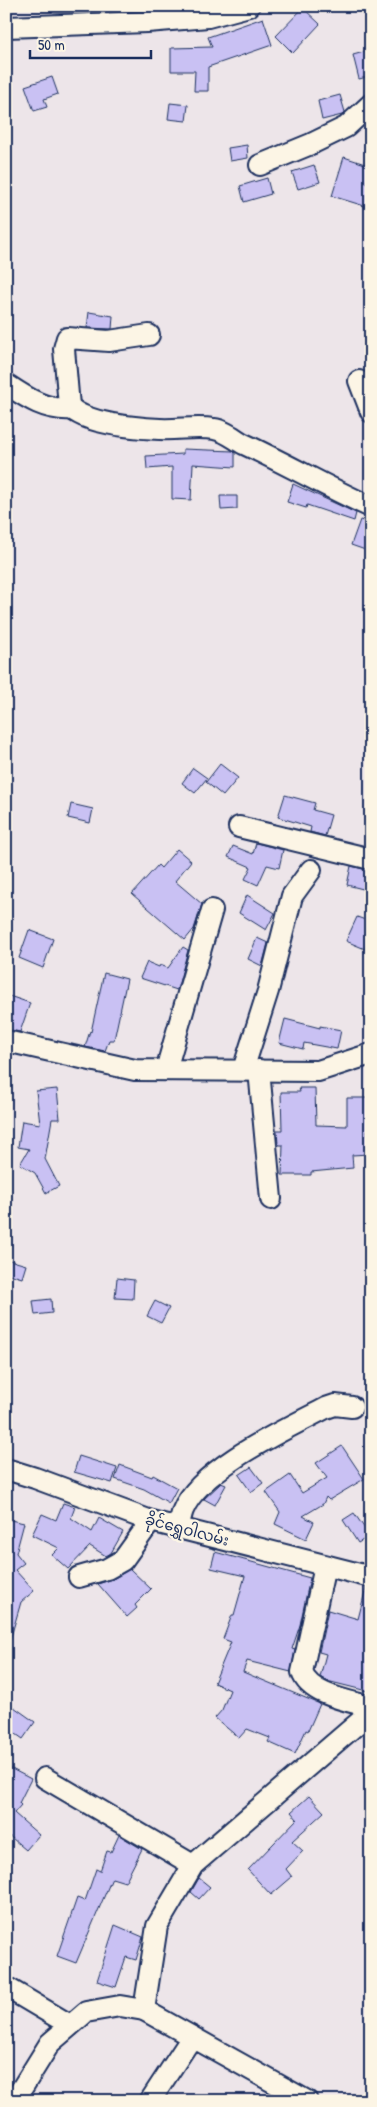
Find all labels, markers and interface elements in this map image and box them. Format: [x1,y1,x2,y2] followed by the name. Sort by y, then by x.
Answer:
[30,28,151,60] scale bar
[38,34,65,55] text: 50 m
[142,1508,231,1553] street label: ခိုင်ရွှေဝါလမ်း

